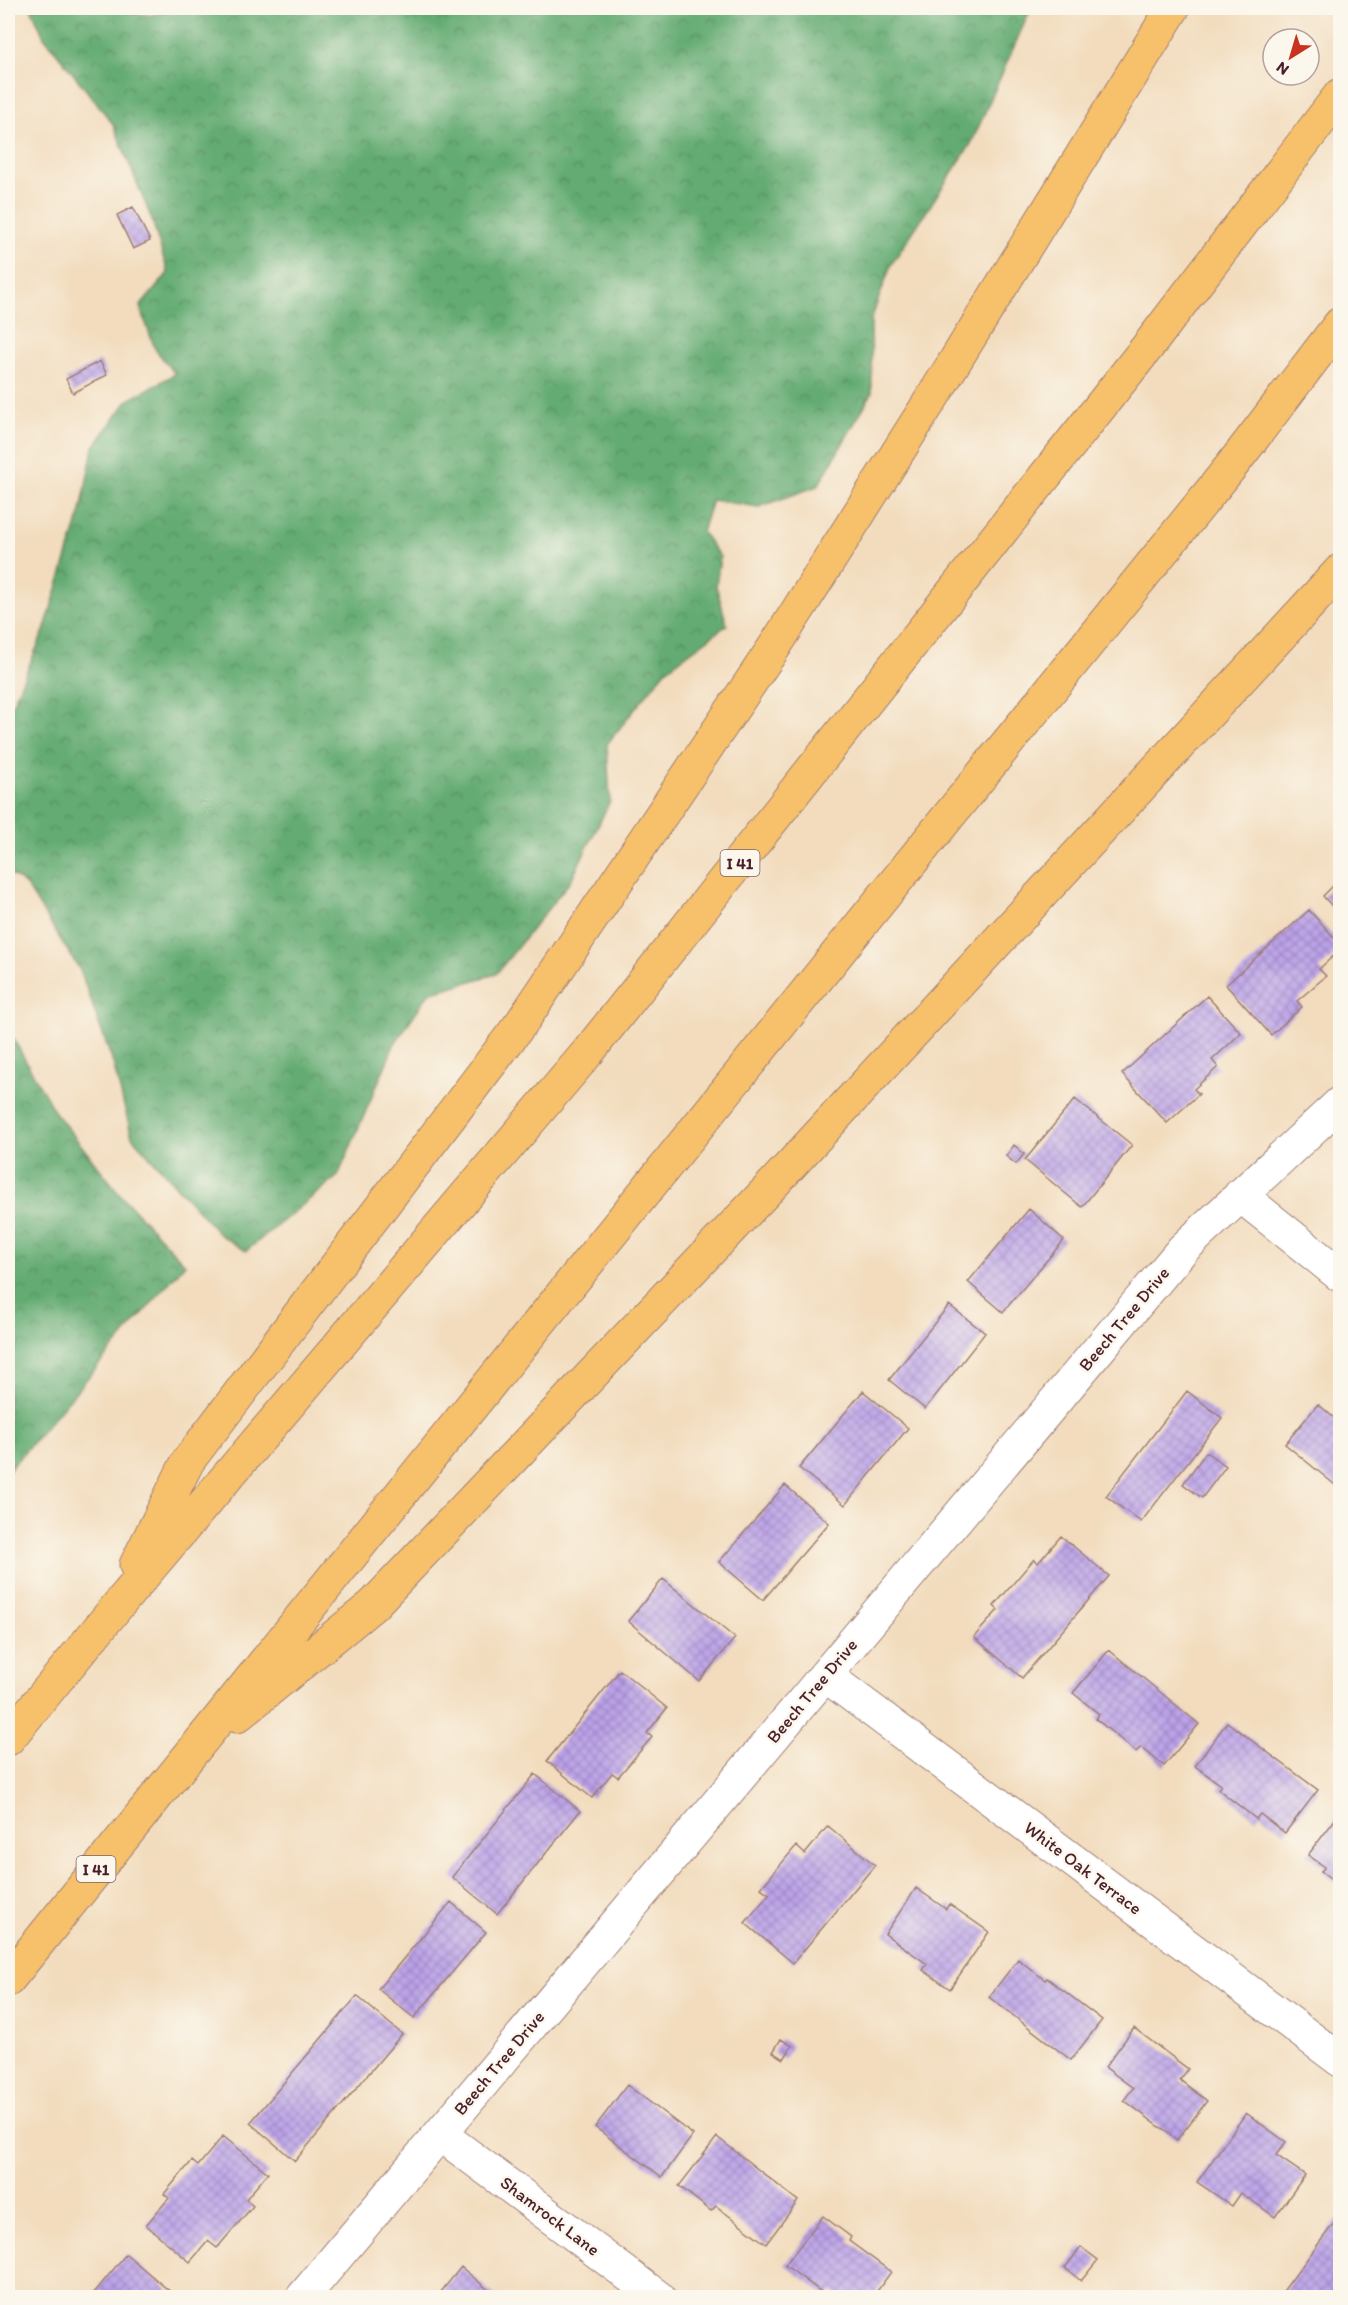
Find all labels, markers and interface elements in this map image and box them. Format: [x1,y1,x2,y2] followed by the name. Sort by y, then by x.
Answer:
[1261,27,1321,87] north arrow
[1272,58,1292,79] text: N
[720,850,760,876] road number: I 41
[1074,1262,1174,1376] street label: Beech Tree Drive
[762,1634,862,1748] street label: Beech Tree Drive
[1020,1817,1146,1919] street label: White Oak Terrace
[76,1856,116,1882] road number: I 41
[449,2006,549,2120] street label: Beech Tree Drive
[496,2171,604,2261] street label: Shamrock Lane

